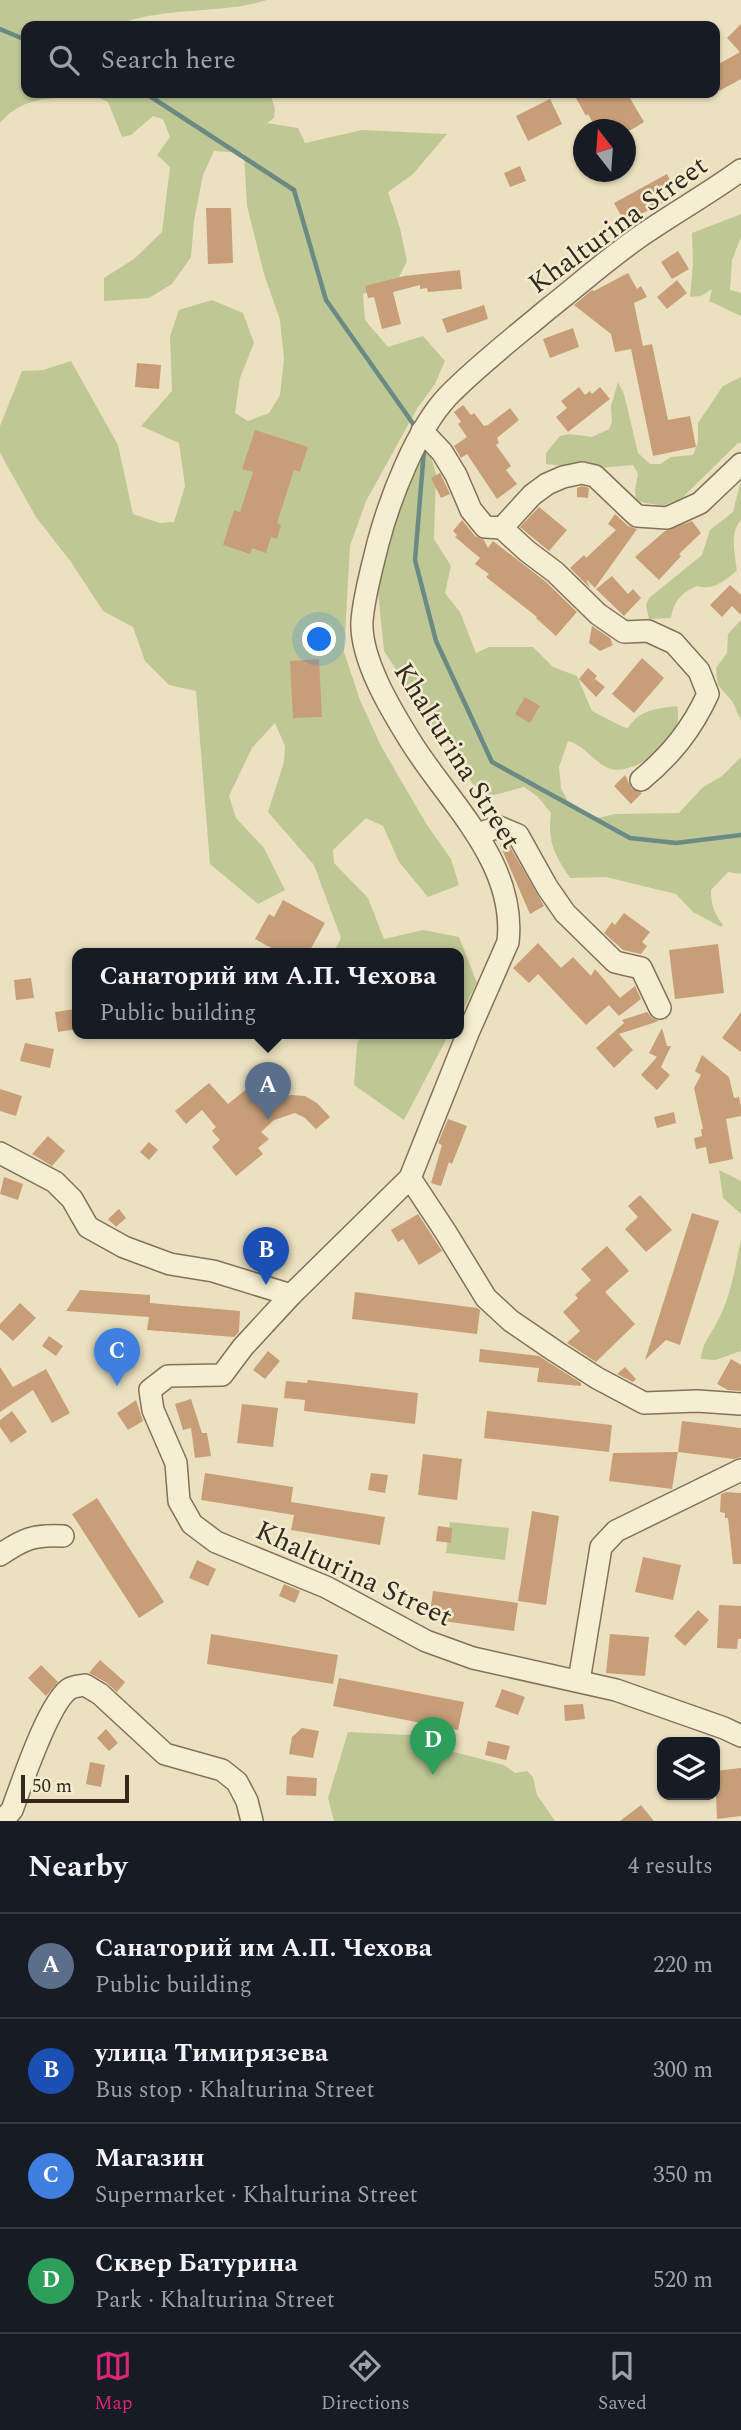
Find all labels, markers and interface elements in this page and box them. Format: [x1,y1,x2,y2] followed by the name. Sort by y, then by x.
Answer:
[21,21,720,98] search box
[101,40,236,80] text: Search here
[45,41,83,79] icon: search
[573,119,636,182] north arrow
[519,145,717,305] street label: Khalturina Street
[302,622,336,656] your location
[382,654,532,858] street label: Khalturina Street
[72,948,464,1039] popup
[99,956,437,996] text: Санаторий им А.П. Чехова
[99,996,256,1031] text: Public building
[245,1062,291,1120] pin: A
[243,1227,289,1285] pin: B
[94,1328,140,1386] pin: C
[248,1509,460,1639] street label: Khalturina Street
[410,1717,456,1775] pin: D
[657,1737,720,1800] map controls
[657,1737,720,1800] button: layers
[21,1772,130,1804] scale bar
[32,1772,72,1801] text: 50 m
[28,1844,127,1890] text: Nearby
[628,1849,713,1884] text: 4 results
[95,1928,432,1968] text: Санаторий им А.П. Чехова
[42,1948,60,1983] text: A
[653,1948,713,1983] text: 220 m
[95,1968,252,2003] text: Public building
[95,2033,329,2073] text: улица Тимирязева
[43,2053,59,2088] text: B
[653,2053,713,2088] text: 300 m
[95,2073,375,2108] text: Bus stop · Khalturina Street
[95,2138,205,2178] text: Магазин
[43,2158,59,2193] text: C
[653,2158,713,2193] text: 350 m
[95,2178,418,2213] text: Supermarket · Khalturina Street
[95,2243,298,2283] text: Сквер Батурина
[42,2263,60,2298] text: D
[653,2263,713,2298] text: 520 m
[95,2283,335,2318] text: Park · Khalturina Street
[94,2347,133,2418] tab: Map
[321,2347,410,2418] tab: Directions
[598,2347,647,2418] tab: Saved

